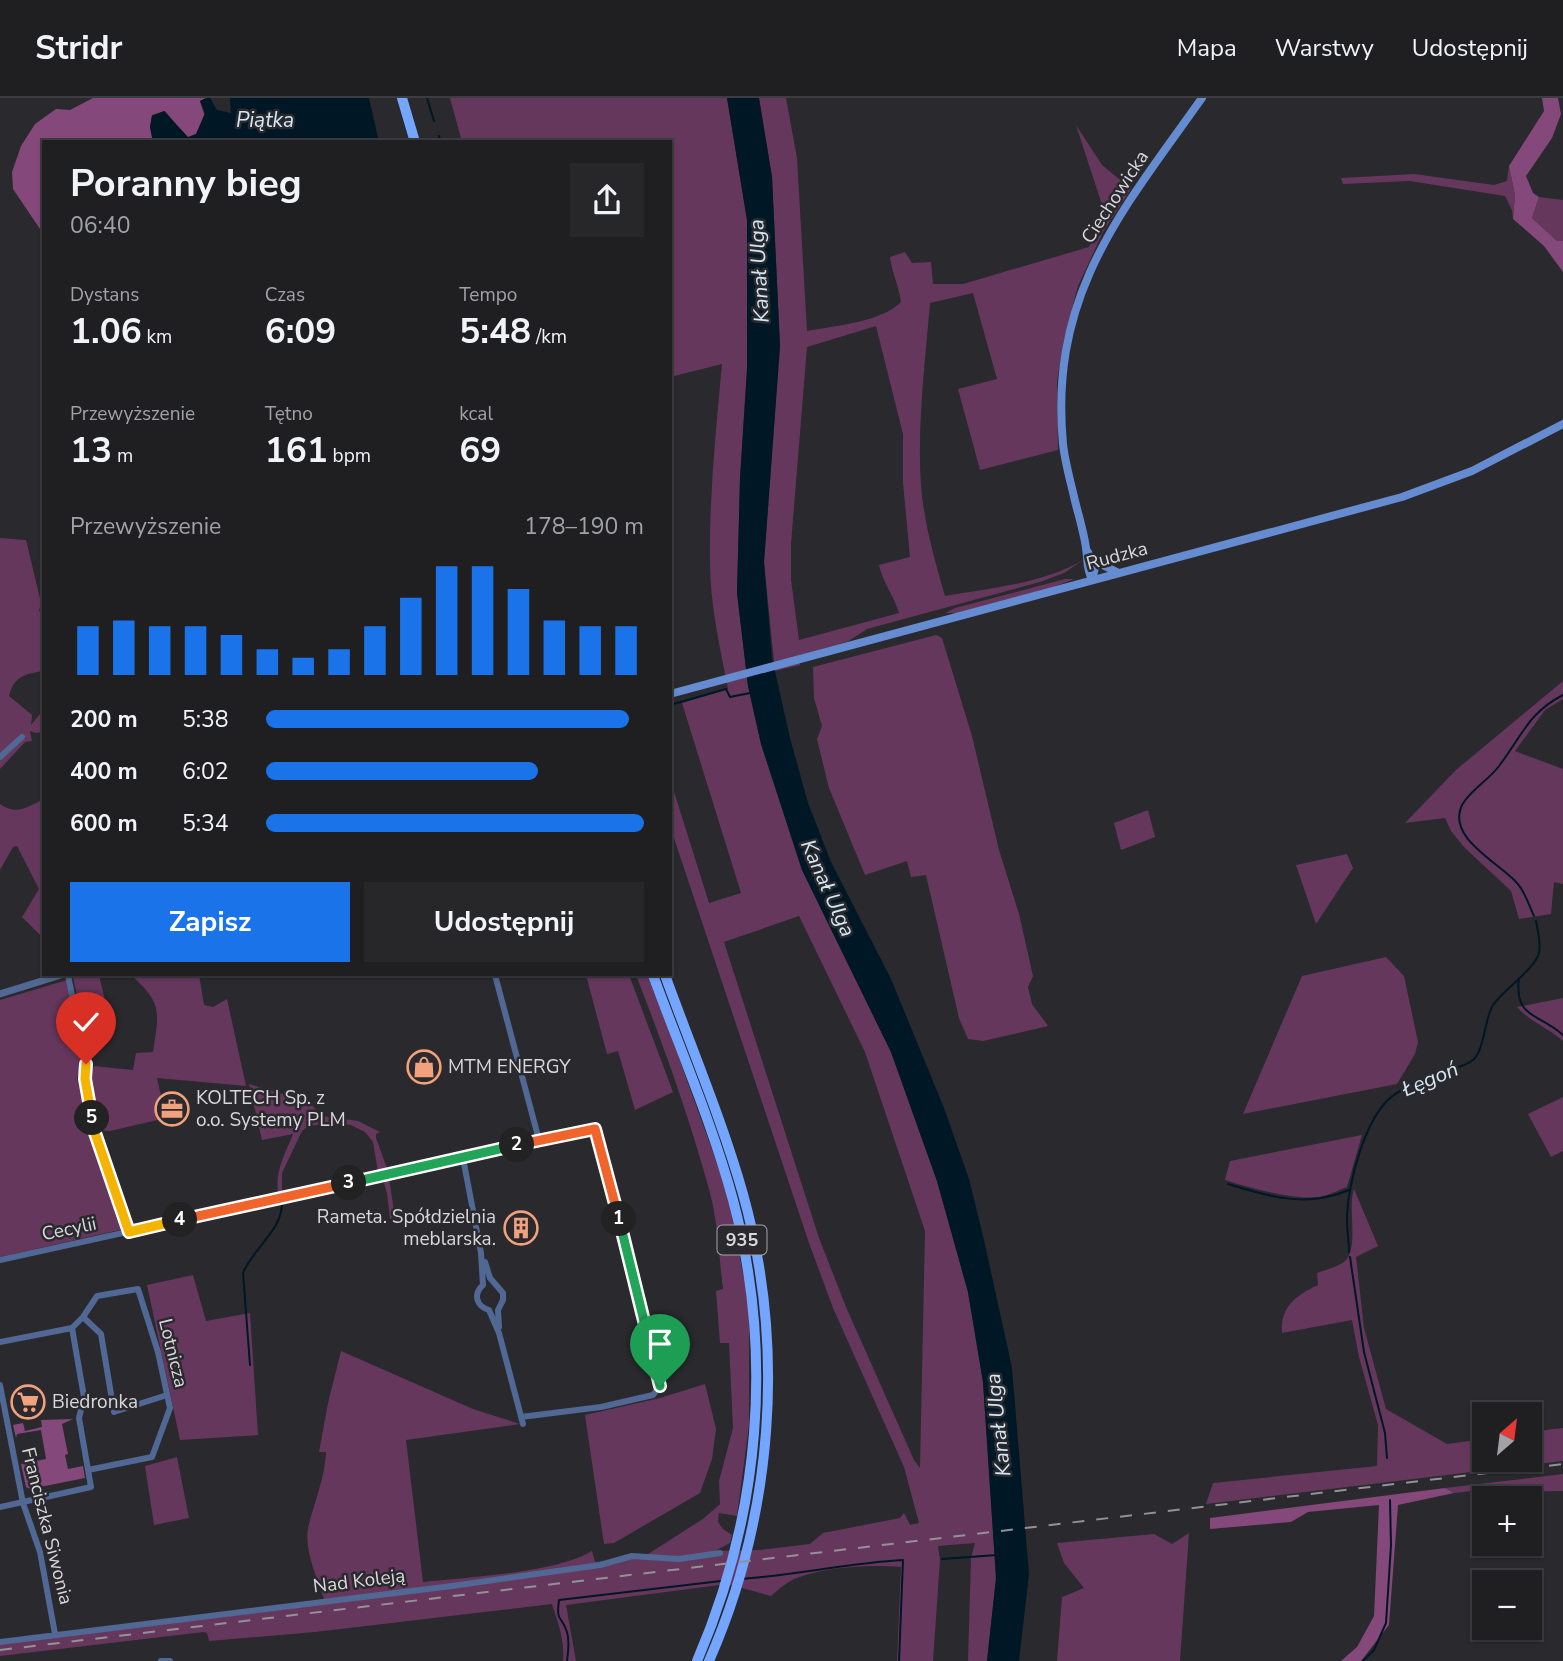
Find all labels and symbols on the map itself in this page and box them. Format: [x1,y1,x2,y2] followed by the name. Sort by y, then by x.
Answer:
[236,106,294,134] water label: Piątka
[1075,145,1155,249] street label: Ciechowicka
[742,218,776,324] water label: Kanał Ulga
[1083,535,1151,577] street label: Rudzka
[794,835,862,941] water label: Kanał Ulga
[56,992,116,1064] pin
[405,1048,443,1086] shop icon: MTM ENERGY
[448,1054,571,1080] place label: MTM ENERGY
[1397,1055,1462,1104] water label: Łęgoń
[196,1085,346,1133] place label: KOLTECH Sp. z o.o. Systemy PLM
[153,1090,191,1128] office icon: KOLTECH Sp. z o.o. Systemy PLM
[74,1100,110,1136] pin: 5
[500,1128,534,1162] pin: 2
[332,1166,366,1200] pin: 3
[162,1202,198,1238] pin: 4
[602,1202,636,1236] pin: 1
[317,1204,496,1252] place label: Rameta. Spółdzielnia meblarska.
[502,1209,540,1247] building icon: Rameta. Spółdzielnia meblarska.
[39,1211,99,1247] street label: Cecylii
[718,1226,766,1254] road number: 935
[630,1314,690,1386] pin
[152,1316,194,1390] street label: Lotnicza
[979,1372,1017,1478] water label: Kanał Ulga
[9,1383,47,1421] supermarket icon: Biedronka
[52,1389,138,1415] place label: Biedronka
[1472,1402,1542,1472] north arrow
[15,1445,79,1607] street label: Franciszka Siwonia
[312,1562,406,1600] street label: Nad Koleją

